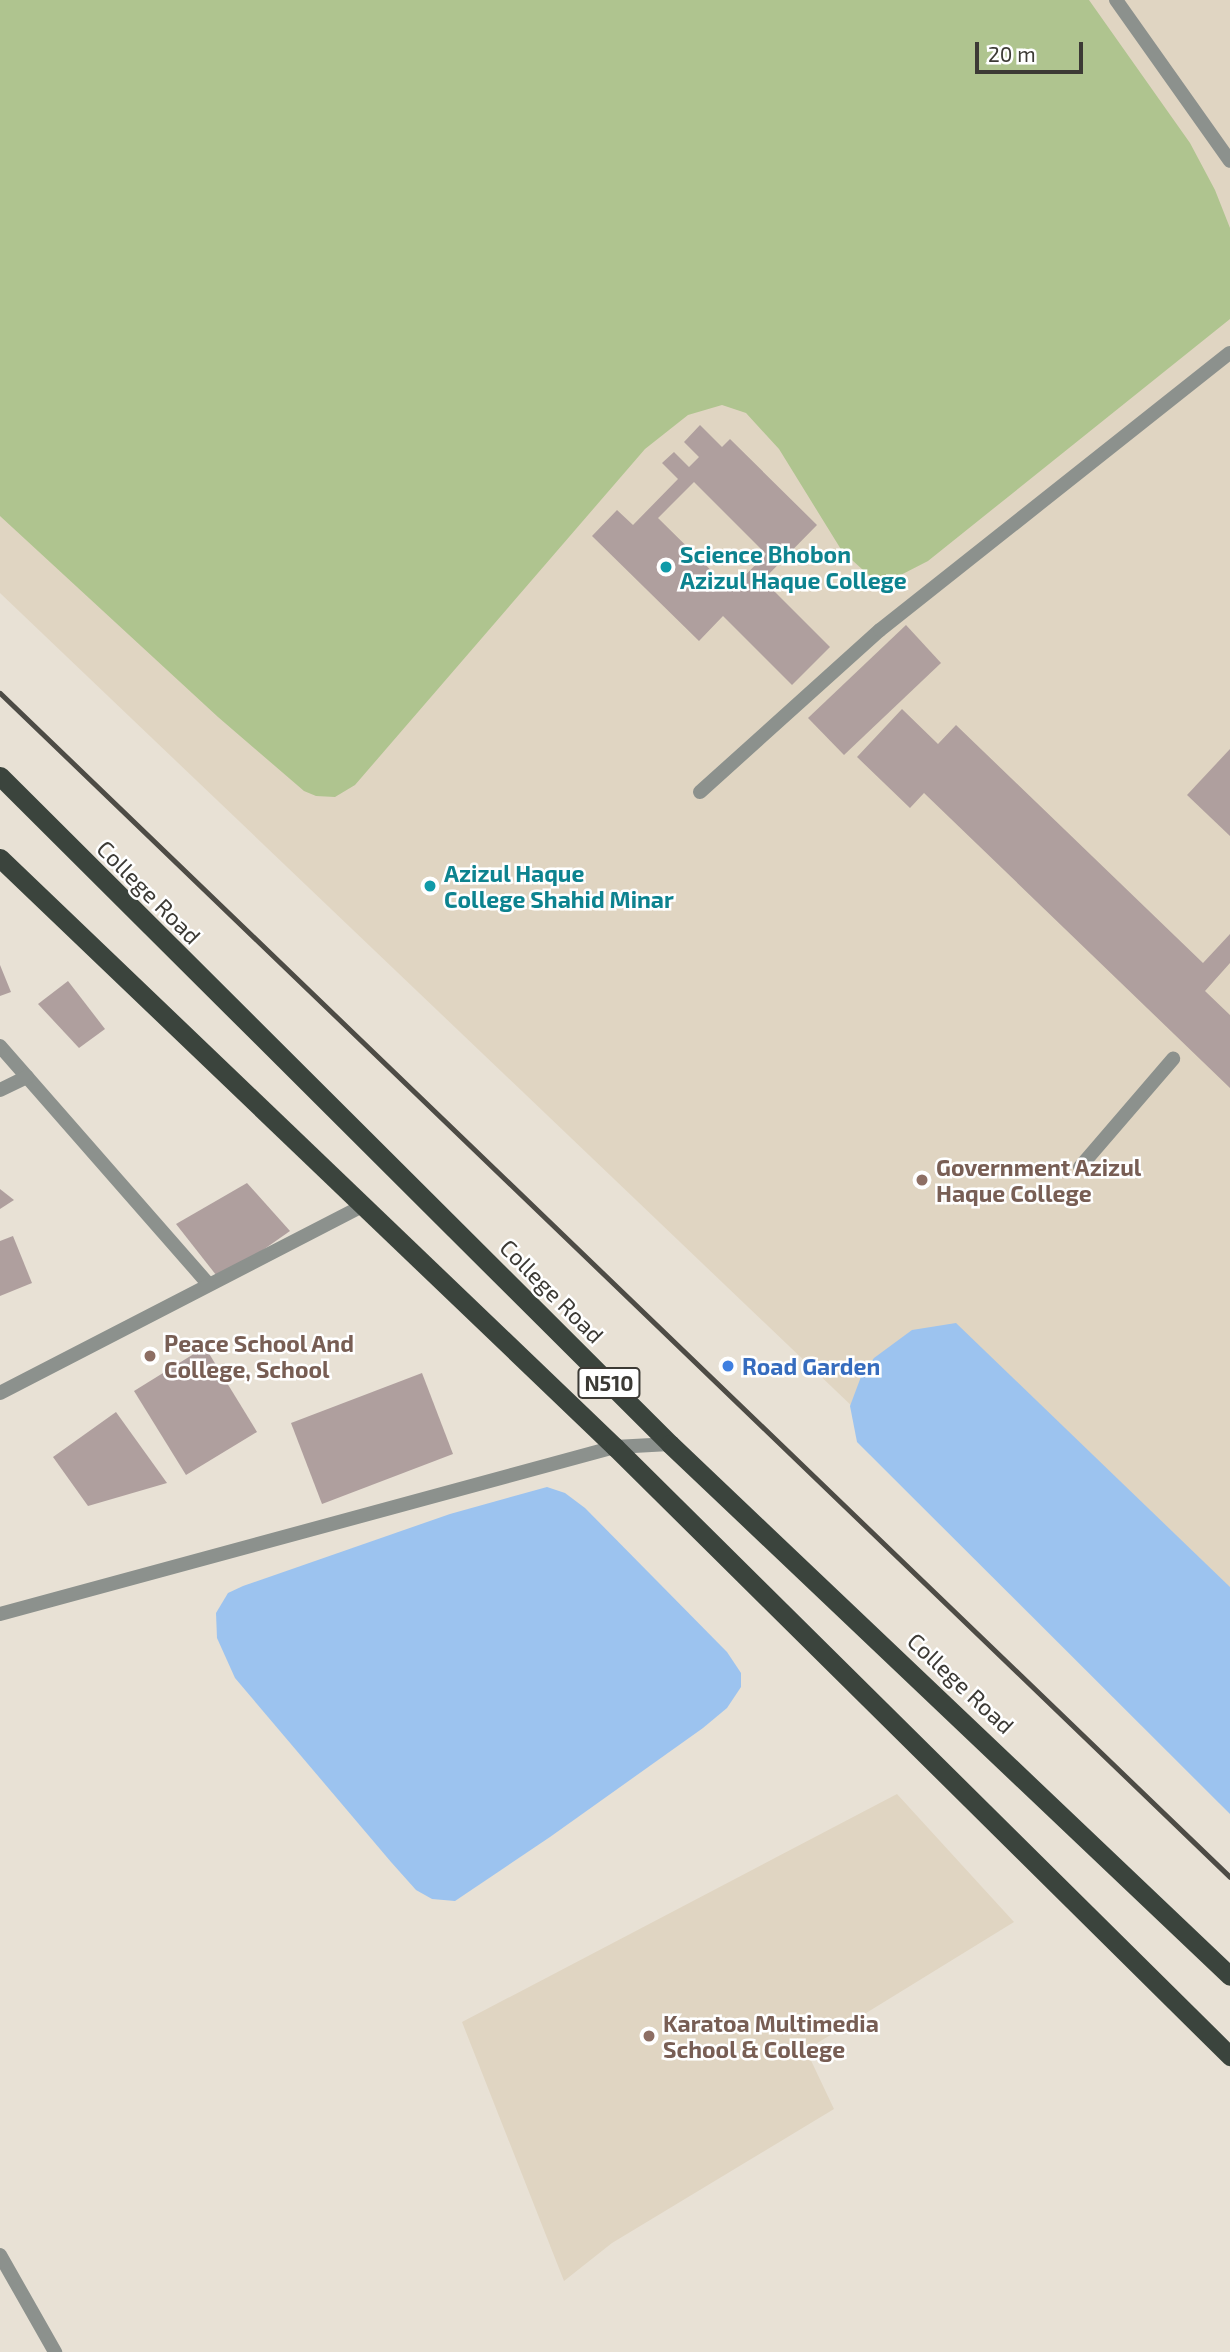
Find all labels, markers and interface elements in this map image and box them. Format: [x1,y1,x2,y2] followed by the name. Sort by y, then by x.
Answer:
[978,28,1086,72] scale bar
[988,41,1036,66] text: 20 m
[680,540,907,594] place label: Science Bhobon Azizul Haque College
[658,559,674,575] marker: Science Bhobon Azizul Haque College
[91,834,207,950] street label: College Road
[444,859,674,913] place label: Azizul Haque College Shahid Minar
[422,878,438,894] marker: Azizul Haque College Shahid Minar
[936,1153,1142,1207] place label: Government Azizul Haque College
[914,1172,930,1188] marker: Government Azizul Haque College
[494,1233,610,1349] street label: College Road
[164,1329,355,1383] place label: Peace School And College, School
[142,1348,158,1364] marker: Peace School And College, School
[742,1352,880,1380] place label: Road Garden
[720,1358,736,1374] marker: Road Garden
[576,1366,642,1400] road number: N510
[902,1627,1020,1739] street label: College Road
[663,2009,879,2063] place label: Karatoa Multimedia School & College
[641,2028,657,2044] marker: Karatoa Multimedia School & College

